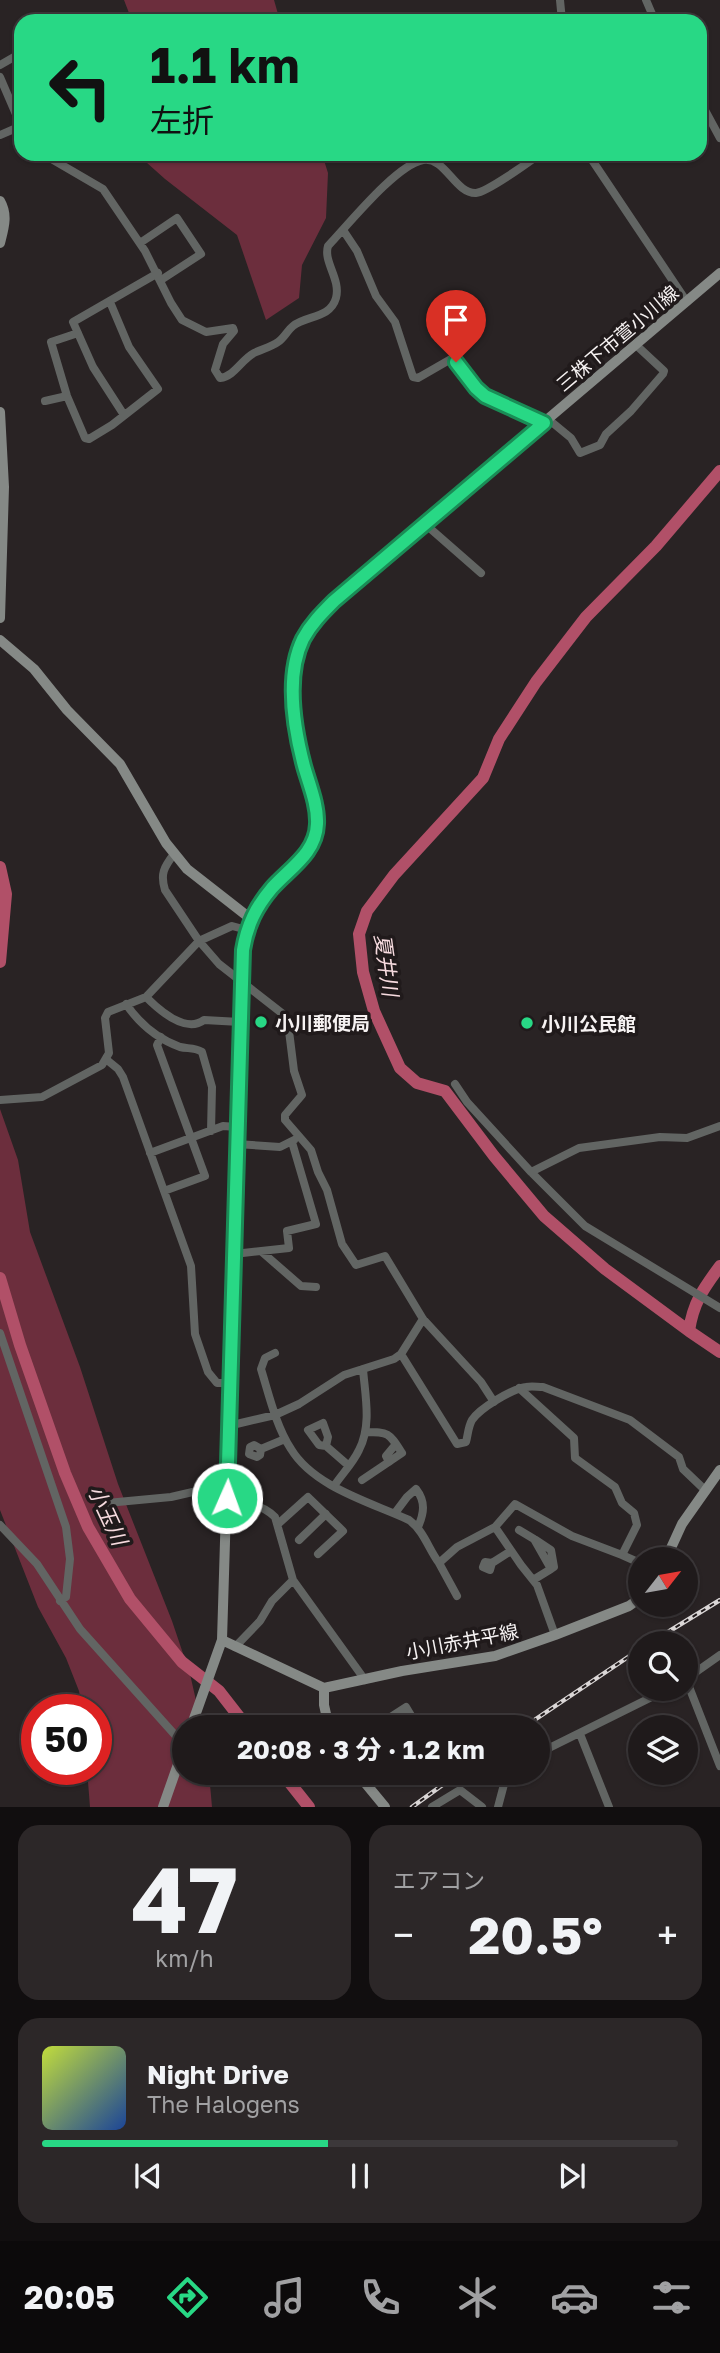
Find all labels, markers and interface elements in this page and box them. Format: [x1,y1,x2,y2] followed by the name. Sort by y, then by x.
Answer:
[150,35,300,94] text: 1.1 km
[35,42,126,133] icon: left
[150,101,214,139] text: 左折
[551,280,683,396] street label: 三株下市萱小川線
[426,290,486,362] pin
[437,301,475,339] icon: arrive
[370,932,405,1000] water label: 夏井川
[275,1011,370,1034] place label: 小川郵便局
[541,1012,636,1035] place label: 小川公民館
[253,1014,269,1030] marker: 小川郵便局
[519,1015,535,1031] marker: 小川公民館
[190,1461,264,1535] position arrow
[83,1481,134,1551] water label: 小玉川
[628,1547,698,1617] north arrow
[628,1547,698,1785] map controls
[404,1619,520,1663] street label: 小川赤井平線
[628,1631,698,1701] button: search
[21,1694,112,1785] speed limit sign: 50
[628,1715,698,1785] button: layers
[237,1734,485,1765] text: 20:08 · 3 分 · 1.2 km
[131,1844,238,1953] text: 47
[393,1866,485,1894] text: エアコン
[468,1903,603,1965] text: 20.5°
[393,1912,414,1957] text: −
[657,1912,678,1957] text: +
[155,1944,214,1972] text: km/h
[147,2059,289,2090] text: Night Drive
[147,2090,300,2118] text: The Halogens
[129,2157,167,2195] icon: previous
[341,2157,379,2195] icon: pause
[553,2157,591,2195] icon: next
[163,2273,212,2322] icon: directions
[260,2273,309,2322] icon: music
[356,2273,405,2322] icon: phone
[453,2273,502,2322] icon: climate
[550,2273,599,2322] icon: car
[647,2273,696,2322] icon: filters
[24,2278,115,2316] text: 20:05

